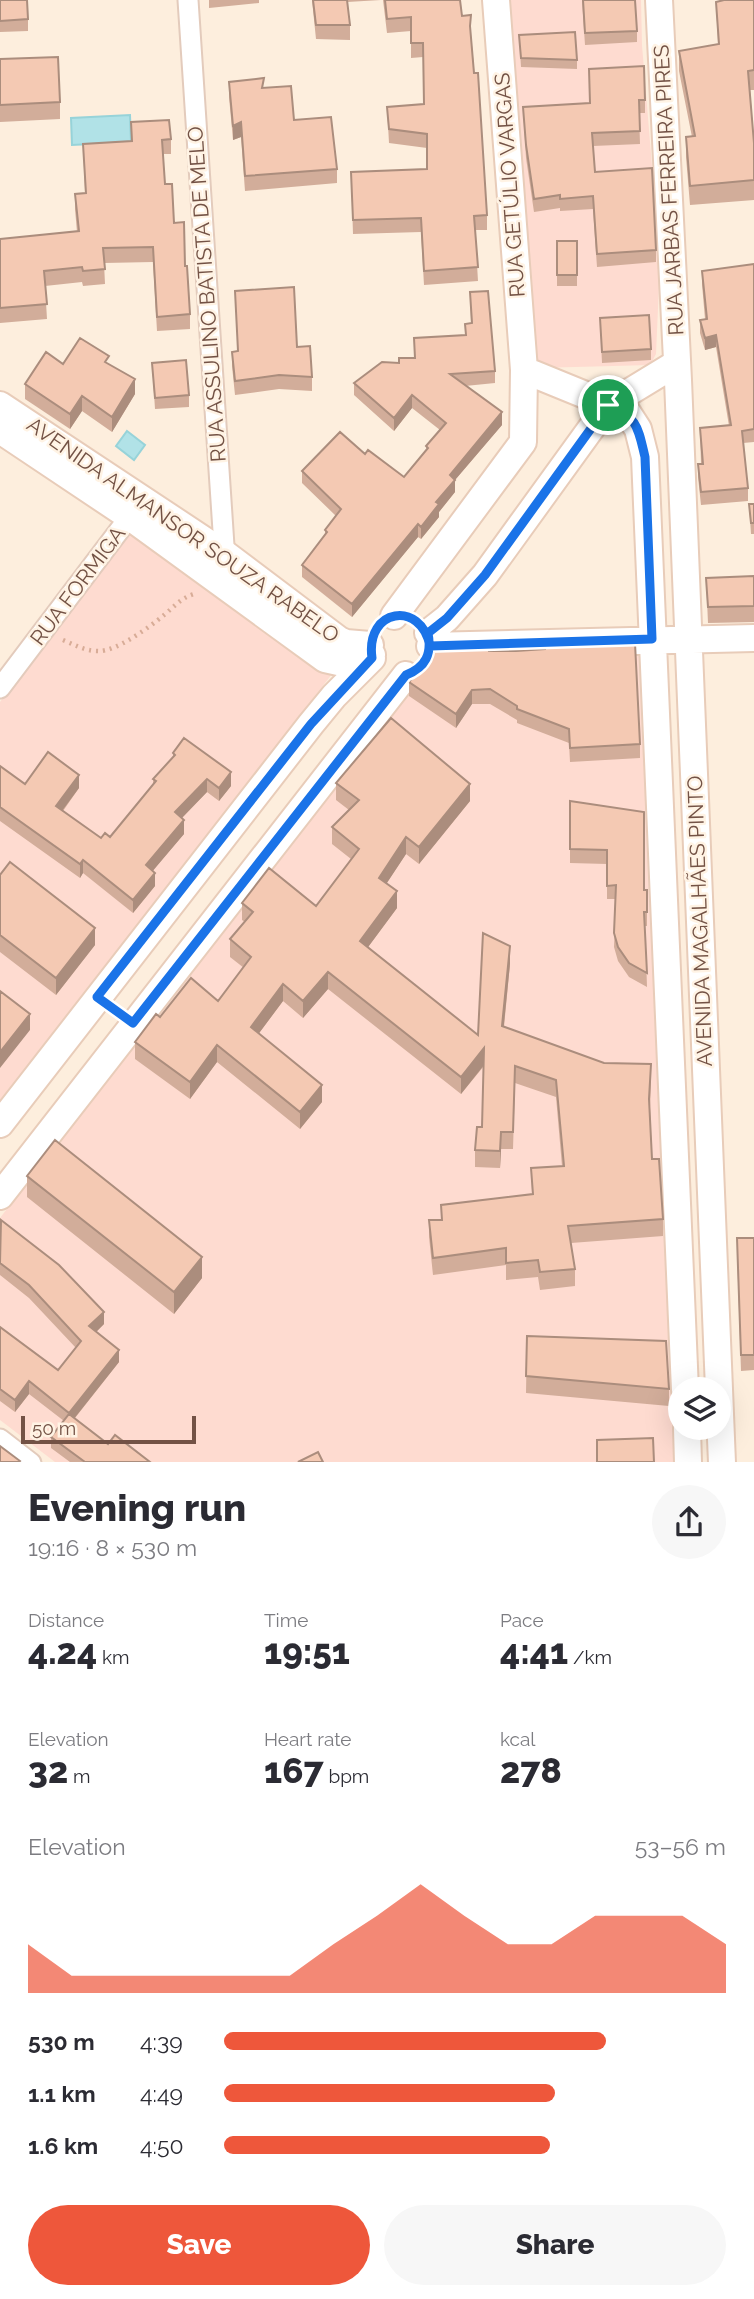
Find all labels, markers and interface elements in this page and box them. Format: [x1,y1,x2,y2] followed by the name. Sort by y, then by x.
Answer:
[648,44,689,336] street label: RUA JARBAS FERREIRA PIRES
[489,72,530,298] street label: RUA GETÚLIO VARGAS
[182,125,231,463] street label: RUA ASSULINO BATISTA DE MELO
[578,375,638,435] pin
[589,386,627,424] icon: arrive
[22,412,344,648] street label: AVENIDA ALMANSOR SOUZA RABELO
[25,521,130,650] street label: RUA FORMIGA
[682,775,717,1067] street label: AVENIDA MAGALHÃES PINTO
[668,1377,731,1440] map controls
[668,1377,731,1440] button: layers
[21,1414,196,1445] scale bar
[32,1417,76,1439] text: 50 m
[28,1485,246,1530] text: Evening run
[652,1485,726,1559] button: share
[28,1534,197,1561] text: 19:16 · 8 × 530 m
[28,1609,104,1631] text: Distance
[264,1609,308,1631] text: Time
[500,1609,544,1631] text: Pace
[28,1631,97,1672] text: 4.24
[264,1631,350,1672] text: 19:51
[500,1631,568,1672] text: 4:41
[97,1646,130,1668] text: km
[568,1646,612,1668] text: /km
[28,1728,109,1750] text: Elevation
[264,1728,352,1750] text: Heart rate
[500,1728,536,1750] text: kcal
[28,1750,68,1791] text: 32
[264,1750,324,1791] text: 167
[500,1750,562,1791] text: 278
[68,1765,91,1787] text: m
[324,1765,369,1787] text: bpm
[28,1833,126,1860] text: Elevation
[635,1833,726,1860] text: 53–56 m
[28,2028,95,2055] text: 530 m
[140,2028,183,2055] text: 4:39
[28,2080,96,2107] text: 1.1 km
[140,2080,183,2107] text: 4:49
[28,2132,98,2159] text: 1.6 km
[140,2132,184,2159] text: 4:50
[28,2205,370,2285] button: Save
[384,2205,726,2285] button: Share

